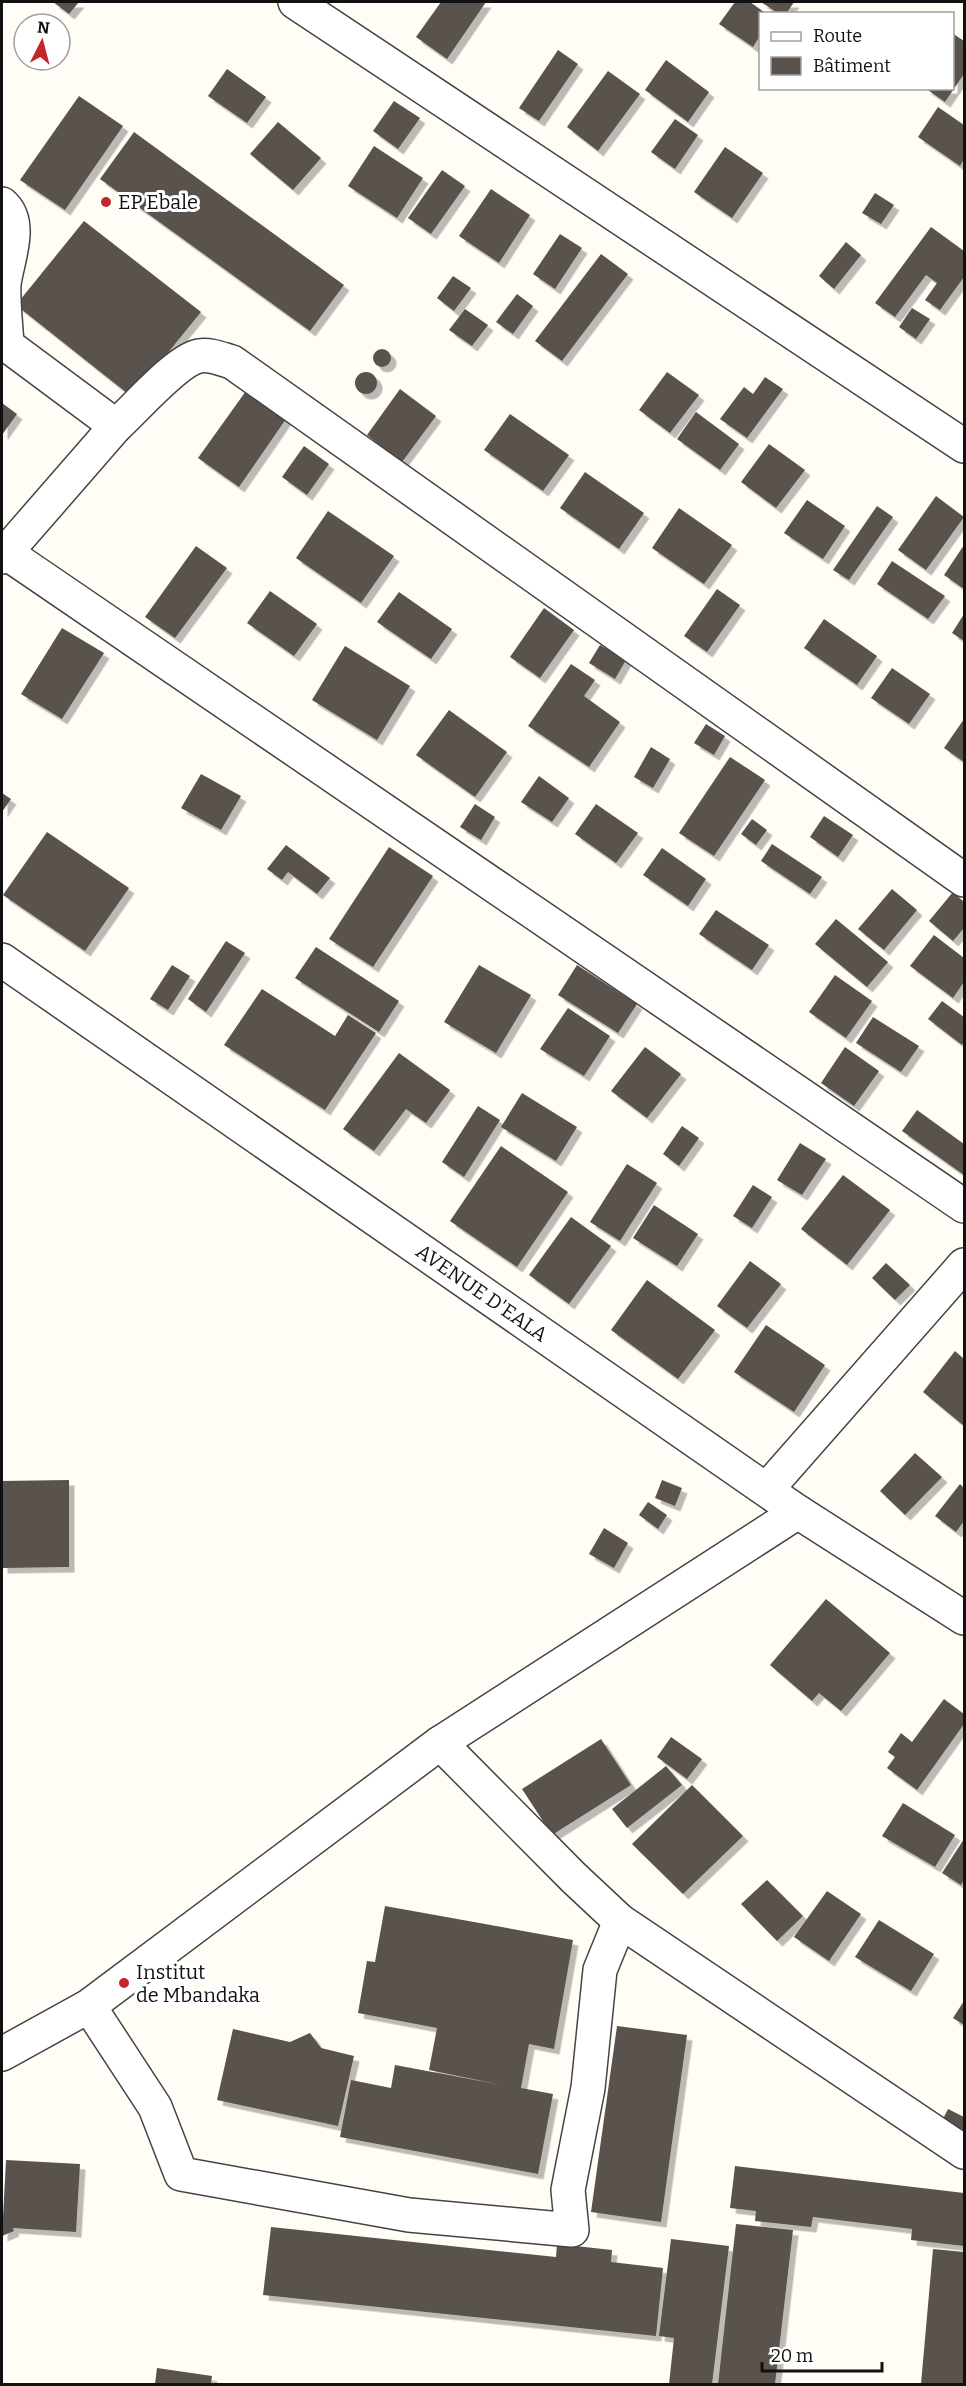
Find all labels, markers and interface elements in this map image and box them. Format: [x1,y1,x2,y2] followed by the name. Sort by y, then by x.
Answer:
[12,12,72,72] north arrow
[759,12,954,90] legend
[36,17,51,38] text: N
[813,25,862,47] text: Route
[813,55,891,77] text: Bâtiment
[118,190,198,214] place label: EP Ebale
[99,195,113,209] marker: EP Ebale
[412,1239,553,1347] street label: AVENUE D'EALA
[136,1960,260,2007] place label: Institut de Mbandaka
[117,1976,131,1990] marker: Institut de Mbandaka
[762,2335,882,2373] scale bar
[771,2345,813,2367] text: 20 m

